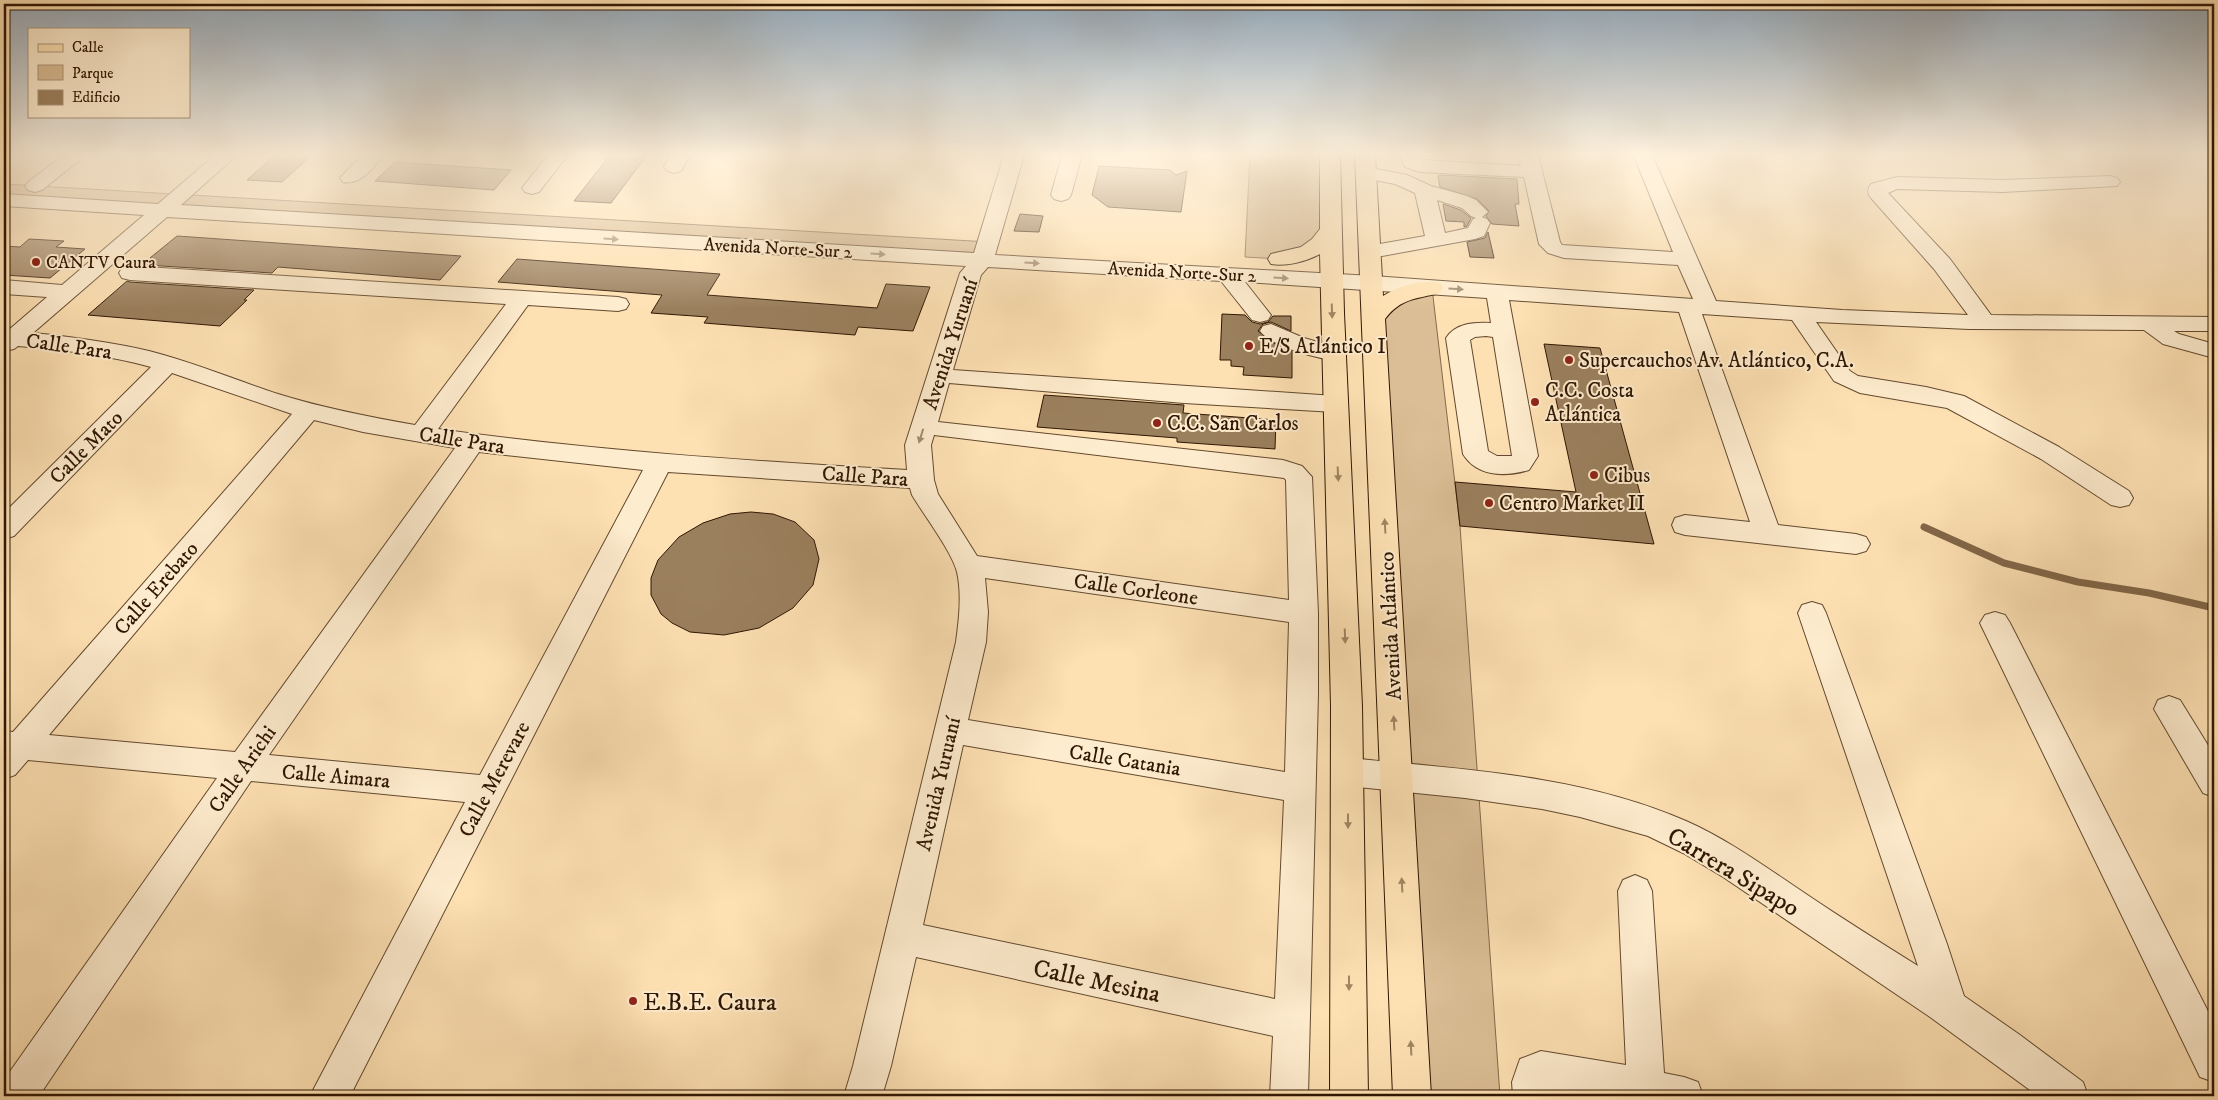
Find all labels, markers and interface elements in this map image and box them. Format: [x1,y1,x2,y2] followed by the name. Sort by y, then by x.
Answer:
[28,28,190,118] legend
[72,38,104,57] text: Calle
[72,64,113,83] text: Parque
[72,88,120,107] text: Edificio
[703,234,853,264] street label: Avenida Norte-Sur 2
[604,235,620,243] one-way arrow
[871,250,887,258] one-way arrow
[46,252,156,274] place label: CANTV Caura
[30,256,42,268] marker: CANTV Caura
[1107,258,1257,288] street label: Avenida Norte-Sur 2
[1024,259,1040,267] one-way arrow
[918,274,985,413] street label: Avenida Yuruaní
[1274,275,1290,283] one-way arrow
[1448,286,1464,294] one-way arrow
[1329,303,1337,319] one-way arrow
[24,328,114,366] street label: Calle Para
[1259,334,1386,360] place label: E/S Atlántico I
[1243,340,1255,352] marker: E/S Atlántico I
[1579,348,1854,374] place label: Supercauchos Av. Atlántico, C.A.
[1563,354,1575,366] marker: Supercauchos Av. Atlántico, C.A.
[1545,378,1634,428] place label: C.C. Costa Atlántica
[1529,396,1541,408] marker: C.C. Costa Atlántica
[44,405,129,490] street label: Calle Mato
[1167,411,1299,437] place label: C.C. San Carlos
[1151,417,1163,429] marker: C.C. San Carlos
[417,421,507,461] street label: Calle Para
[916,429,924,444] one-way arrow
[821,461,909,493] street label: Calle Para
[1604,463,1650,489] place label: Cibus
[1335,466,1343,482] one-way arrow
[1588,469,1600,481] marker: Cibus
[1499,491,1645,517] place label: Centro Market II
[1483,497,1495,509] marker: Centro Market II
[1380,517,1388,533] one-way arrow
[109,536,205,641] street label: Calle Erebato
[1374,551,1408,701] street label: Avenida Atlántico
[1072,568,1200,612] street label: Calle Corleone
[1341,628,1349,644] one-way arrow
[911,713,967,854] street label: Avenida Yuruaní
[1390,715,1398,731] one-way arrow
[453,717,536,842] street label: Calle Merevare
[203,721,282,818] street label: Calle Arichi
[1067,739,1182,783] street label: Calle Catania
[281,759,391,795] street label: Calle Aimara
[1344,813,1352,829] one-way arrow
[1661,821,1805,924] street label: Carrera Sipapo
[1398,877,1406,893] one-way arrow
[1030,953,1163,1010] street label: Calle Mesina
[1345,975,1353,991] one-way arrow
[643,987,777,1018] place label: E.B.E. Caura
[627,995,639,1007] marker: E.B.E. Caura
[1406,1039,1414,1055] one-way arrow

